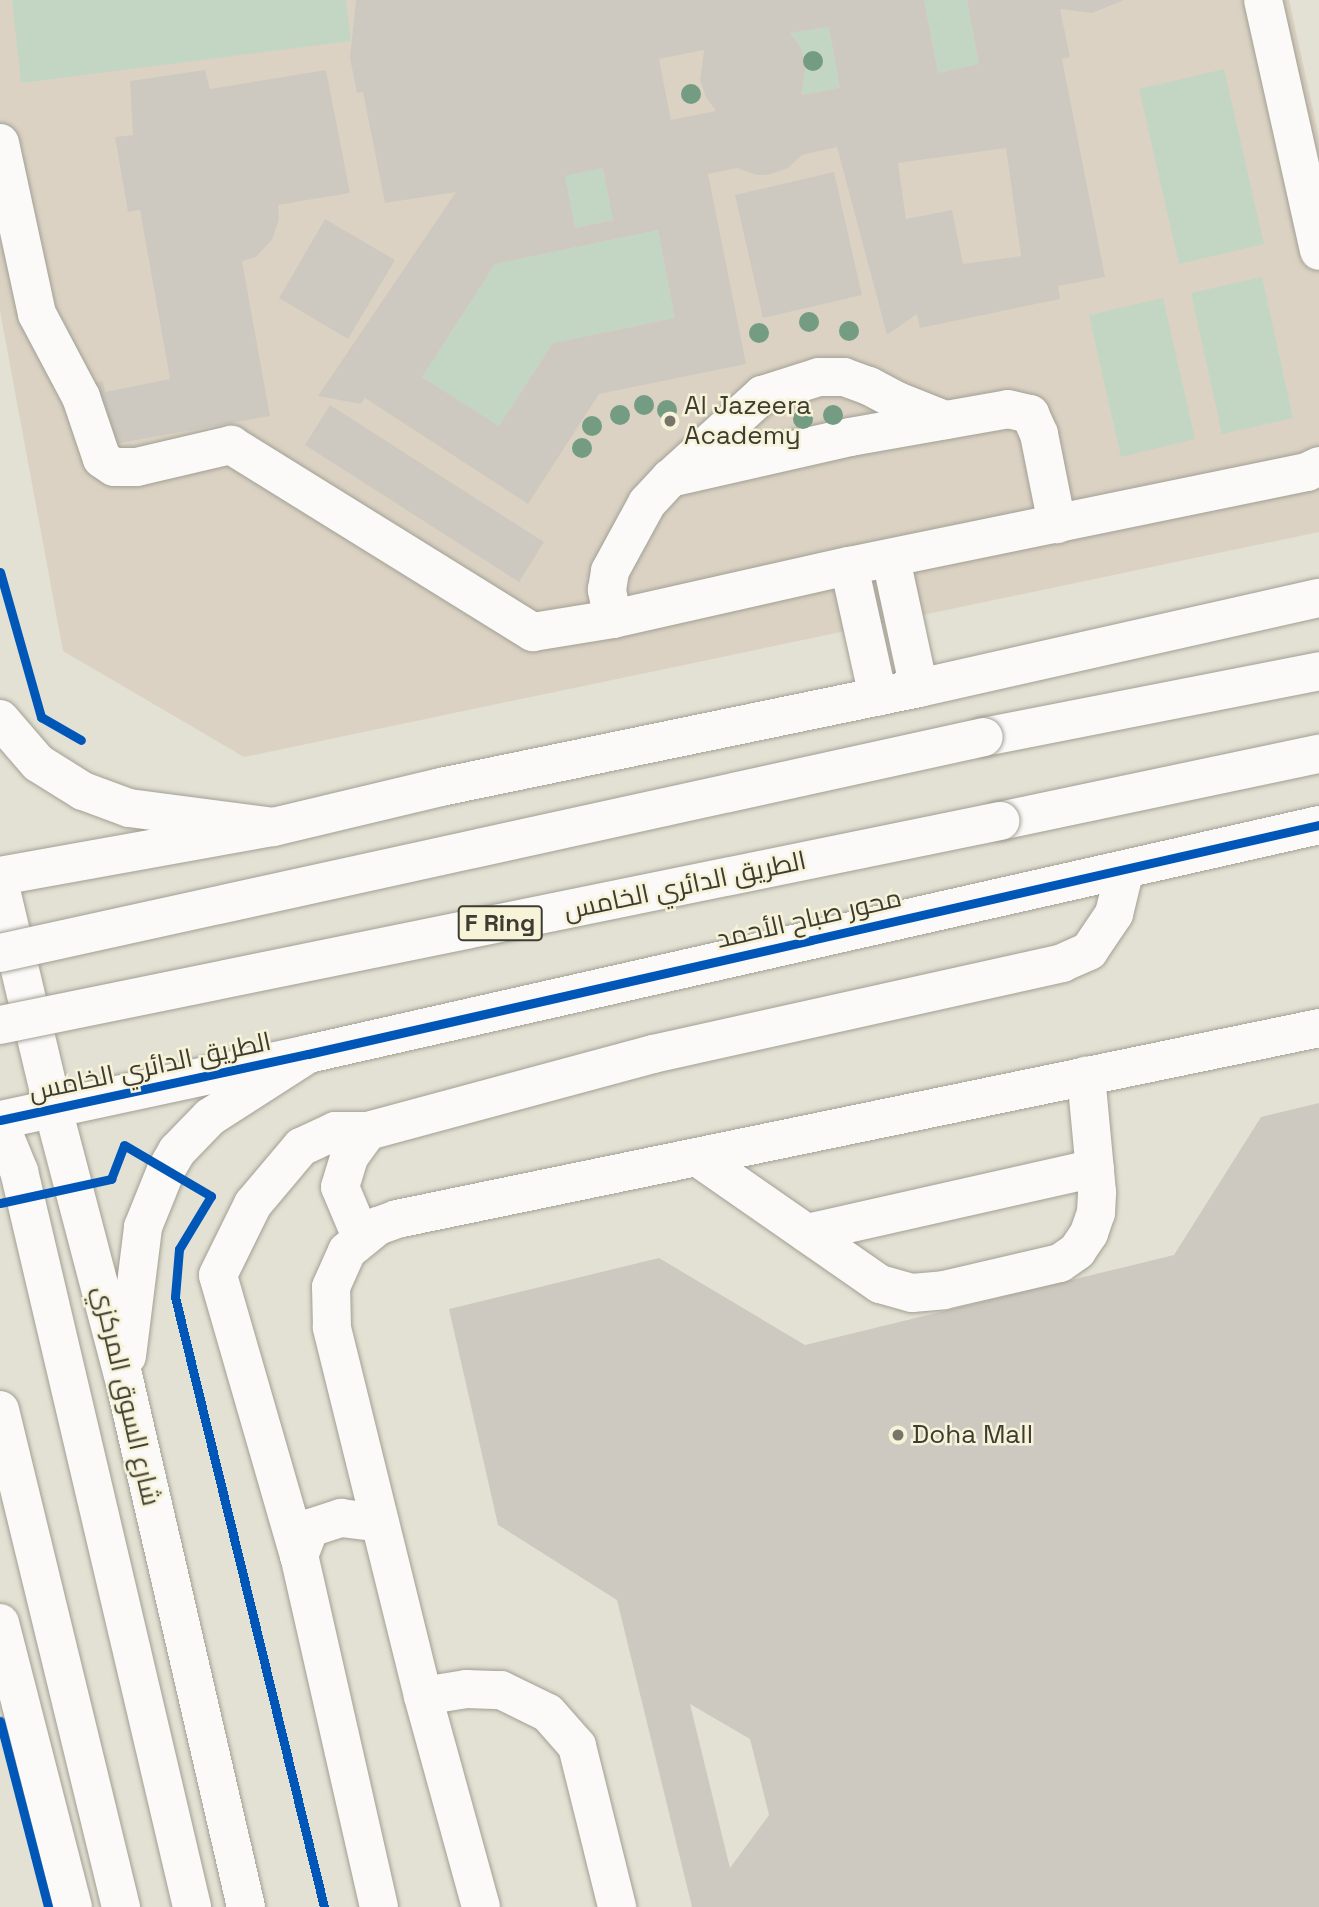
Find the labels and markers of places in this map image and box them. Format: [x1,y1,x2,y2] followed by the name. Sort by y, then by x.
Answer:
[684,390,811,452] place label: Al Jazeera Academy
[662,413,678,429] marker: Al Jazeera Academy
[912,1419,1033,1451] place label: Doha Mall
[890,1427,906,1443] marker: Doha Mall

